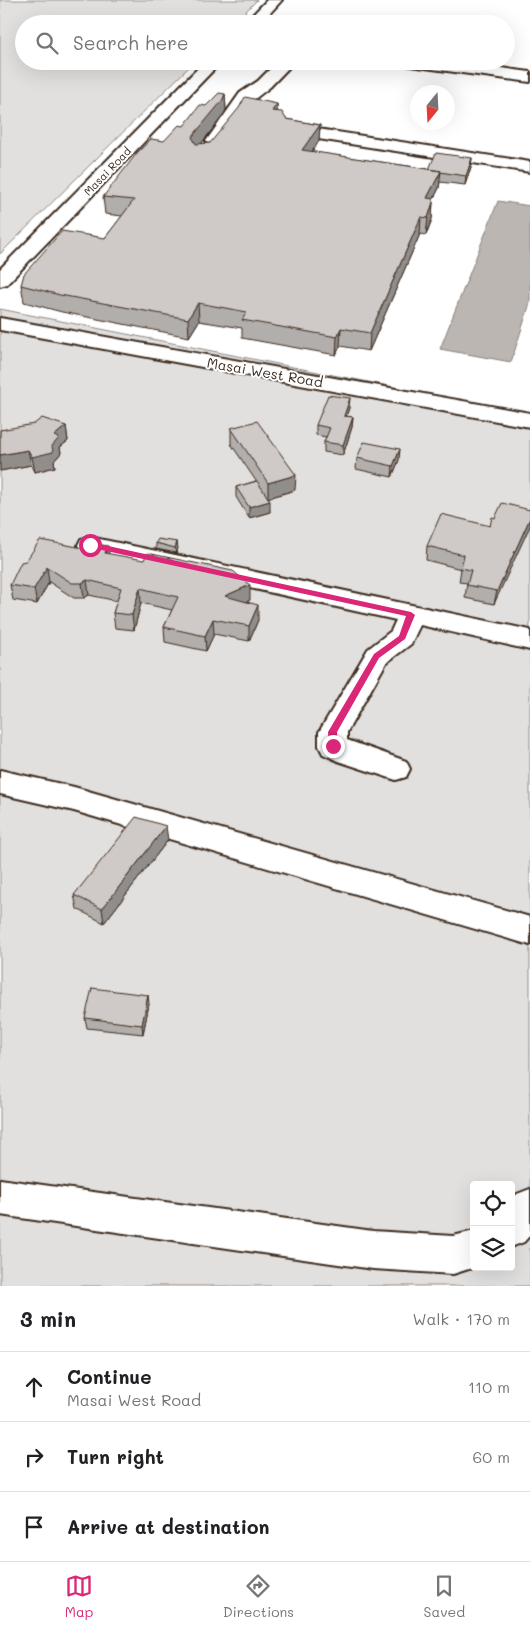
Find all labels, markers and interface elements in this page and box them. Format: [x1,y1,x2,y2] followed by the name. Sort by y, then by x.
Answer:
[15,15,515,70] search box
[33,29,61,57] icon: search
[73,30,189,55] text: Search here
[410,85,455,130] north arrow
[80,143,134,199] street label: Masai Road
[206,352,325,392] street label: Masai West Road
[79,534,102,557] route start
[322,735,345,758] route end
[470,1181,515,1271] map controls
[470,1181,515,1226] button: locate
[470,1226,515,1271] button: layers
[20,1305,76,1332] text: 3 min
[412,1308,510,1329] text: Walk · 170 m
[67,1364,152,1389] text: Continue
[20,1373,48,1401] icon: ahead
[468,1376,510,1397] text: 110 m
[67,1389,201,1410] text: Masai West Road
[20,1443,48,1471] icon: right
[67,1444,164,1469] text: Turn right
[473,1446,510,1467] text: 60 m
[20,1513,48,1541] icon: arrive
[67,1514,270,1539] text: Arrive at destination
[65,1572,93,1621] tab: Map
[223,1572,294,1621] tab: Directions
[424,1572,465,1621] tab: Saved

